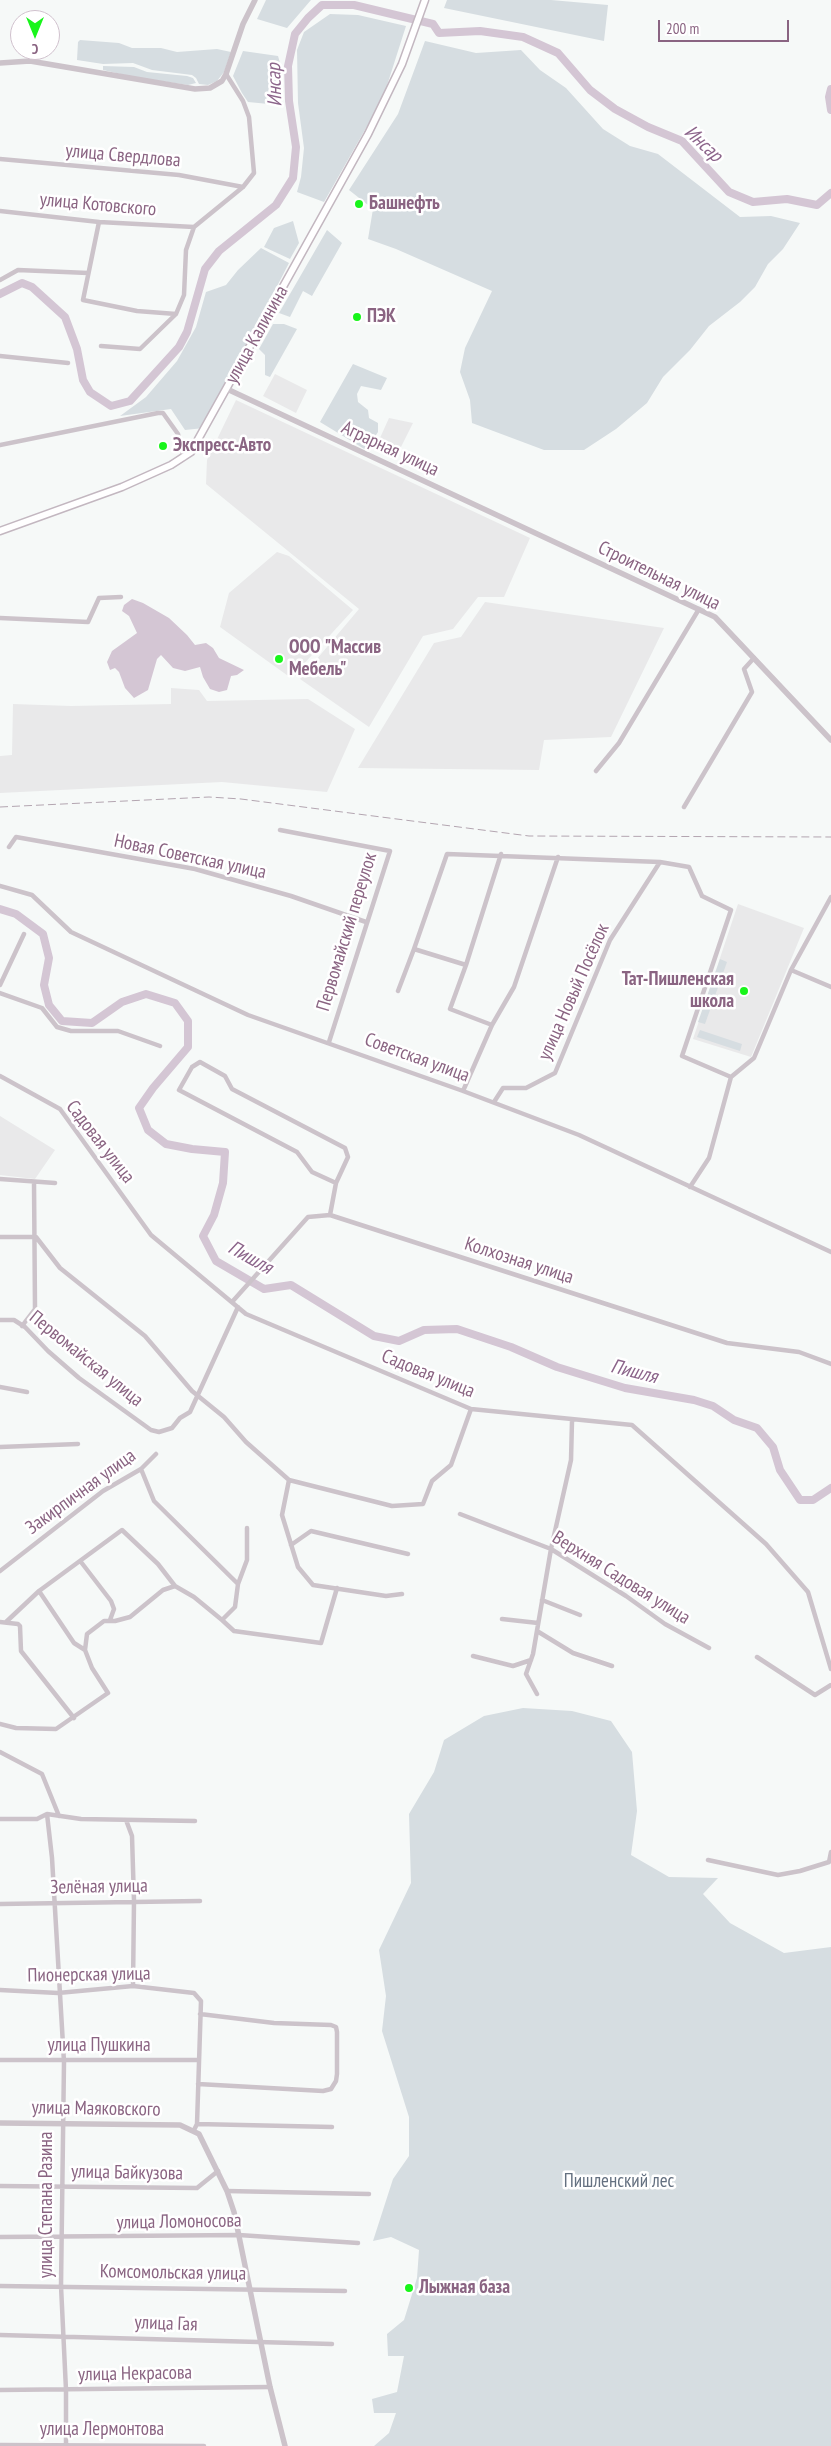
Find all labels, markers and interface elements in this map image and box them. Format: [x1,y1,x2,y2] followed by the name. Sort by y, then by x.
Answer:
[10,10,60,60] north arrow
[661,10,792,42] scale bar
[666,19,699,38] text: 200 m
[32,40,38,58] text: С
[262,63,288,107] water label: Инсар
[679,120,727,168] water label: Инсар
[65,140,181,172] street label: улица Свердлова
[39,189,157,221] street label: улица Котовского
[369,193,440,215] place label: Башнефть
[353,198,365,210] marker: Башнефть
[221,282,293,388] street label: улица Калинина
[367,306,396,328] place label: ПЭК
[351,311,363,323] marker: ПЭК
[338,416,442,482] street label: Аграрная улица
[173,435,271,457] place label: Экспресс-Авто
[157,440,169,452] marker: Экспресс-Авто
[594,537,724,615] street label: Строительная улица
[289,637,381,681] place label: ООО "Массив Мебель"
[273,653,285,665] marker: ООО "Массив Мебель"
[112,830,268,884] street label: Новая Советская улица
[312,850,382,1014] street label: Первомайский переулок
[534,920,614,1064] street label: улица Новый Посёлок
[622,969,734,1013] place label: Тат-Пишленская школа
[738,985,750,997] marker: Тат-Пишленская школа
[362,1029,472,1087] street label: Советская улица
[61,1096,139,1188] street label: Садовая улица
[462,1233,576,1289] street label: Колхозная улица
[224,1236,276,1280] water label: Пишля
[24,1306,148,1412] street label: Первомайская улица
[378,1345,478,1403] street label: Садовая улица
[608,1355,660,1389] water label: Пишля
[22,1445,140,1539] street label: Закирпичная улица
[548,1526,694,1630] street label: Верхняя Садовая улица
[50,1875,148,1899] street label: Зелёная улица
[27,1963,151,1987] street label: Пионерская улица
[48,2035,150,2057] street label: улица Пушкина
[31,2096,161,2122] street label: улица Маяковского
[36,2132,58,2278] street label: улица Степана Разина
[71,2161,183,2185] street label: улица Байкузова
[564,2171,674,2193] park label: Пишленский лес
[116,2210,242,2234] street label: улица Ломоносова
[100,2260,246,2286] street label: Комсомольская улица
[419,2277,510,2299] place label: Лыжная база
[403,2282,415,2294] marker: Лыжная база
[134,2312,198,2336] street label: улица Гая
[78,2362,192,2386] street label: улица Некрасова
[40,2419,164,2441] street label: улица Лермонтова

